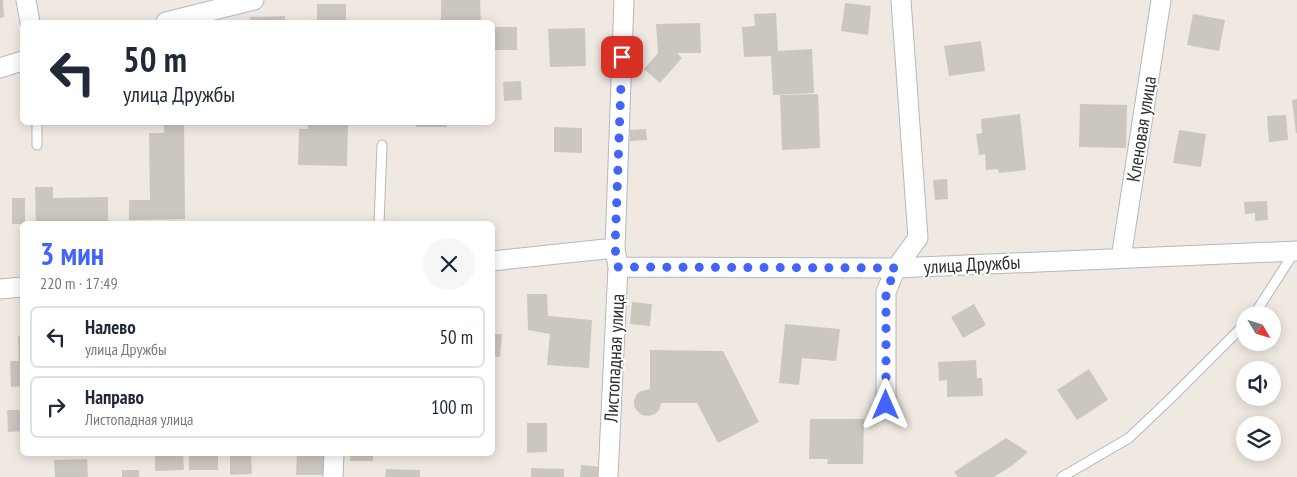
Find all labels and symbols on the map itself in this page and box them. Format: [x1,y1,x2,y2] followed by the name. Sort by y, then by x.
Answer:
[601,36,643,78] pin
[1121,74,1161,184] street label: Кленовая улица
[923,249,1021,279] street label: улица Дружбы
[599,293,629,424] street label: Листопадная улица
[1236,306,1281,351] north arrow
[859,378,911,430] position arrow

